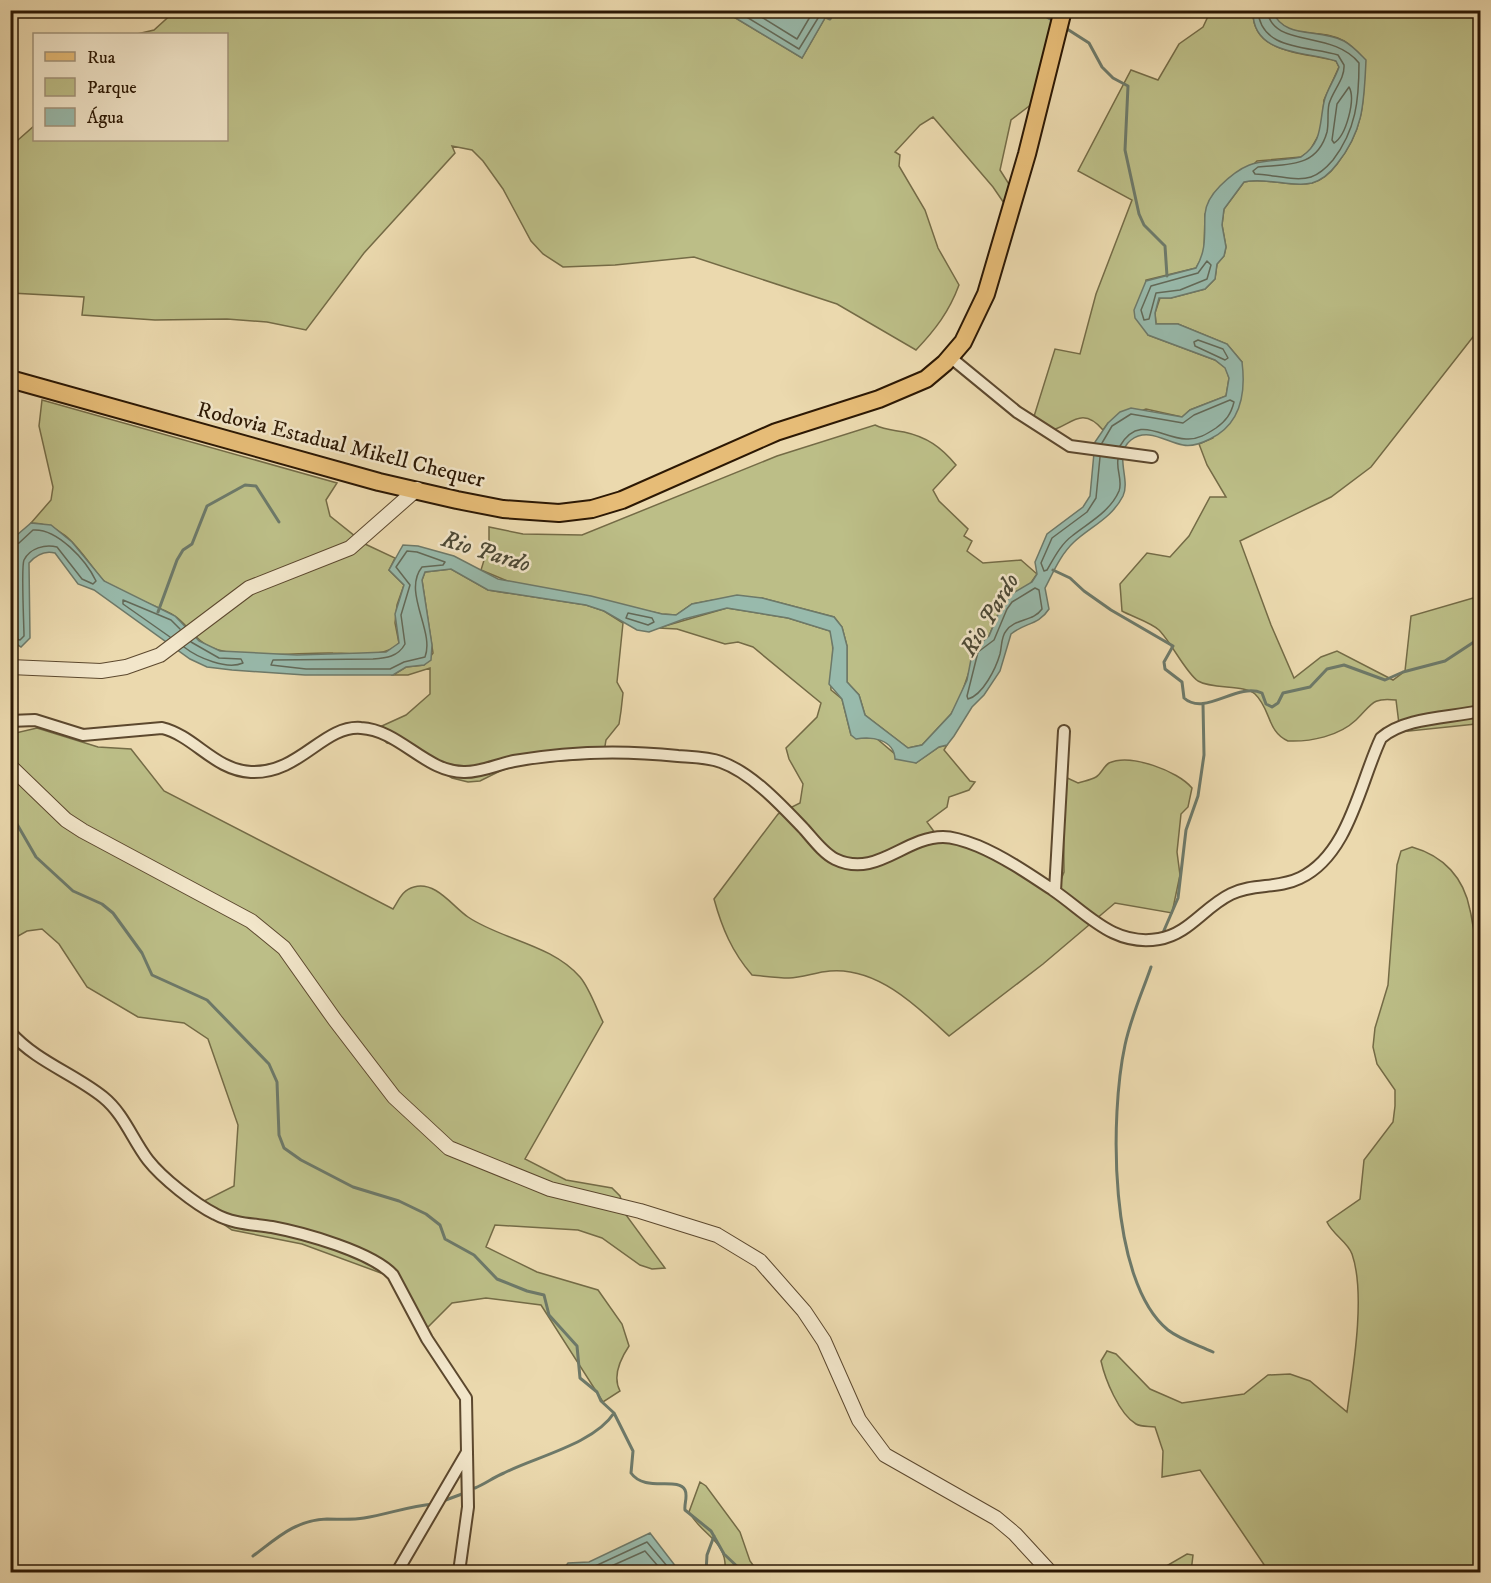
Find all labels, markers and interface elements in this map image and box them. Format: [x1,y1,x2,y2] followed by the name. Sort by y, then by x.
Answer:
[33,33,228,141] legend
[87,47,116,69] text: Rua
[87,77,137,99] text: Parque
[87,106,124,129] text: Água
[194,396,488,494] street label: Rodovia Estadual Mikell Chequer
[437,524,534,580] water label: Rio Pardo
[953,568,1026,663] water label: Rio Pardo

